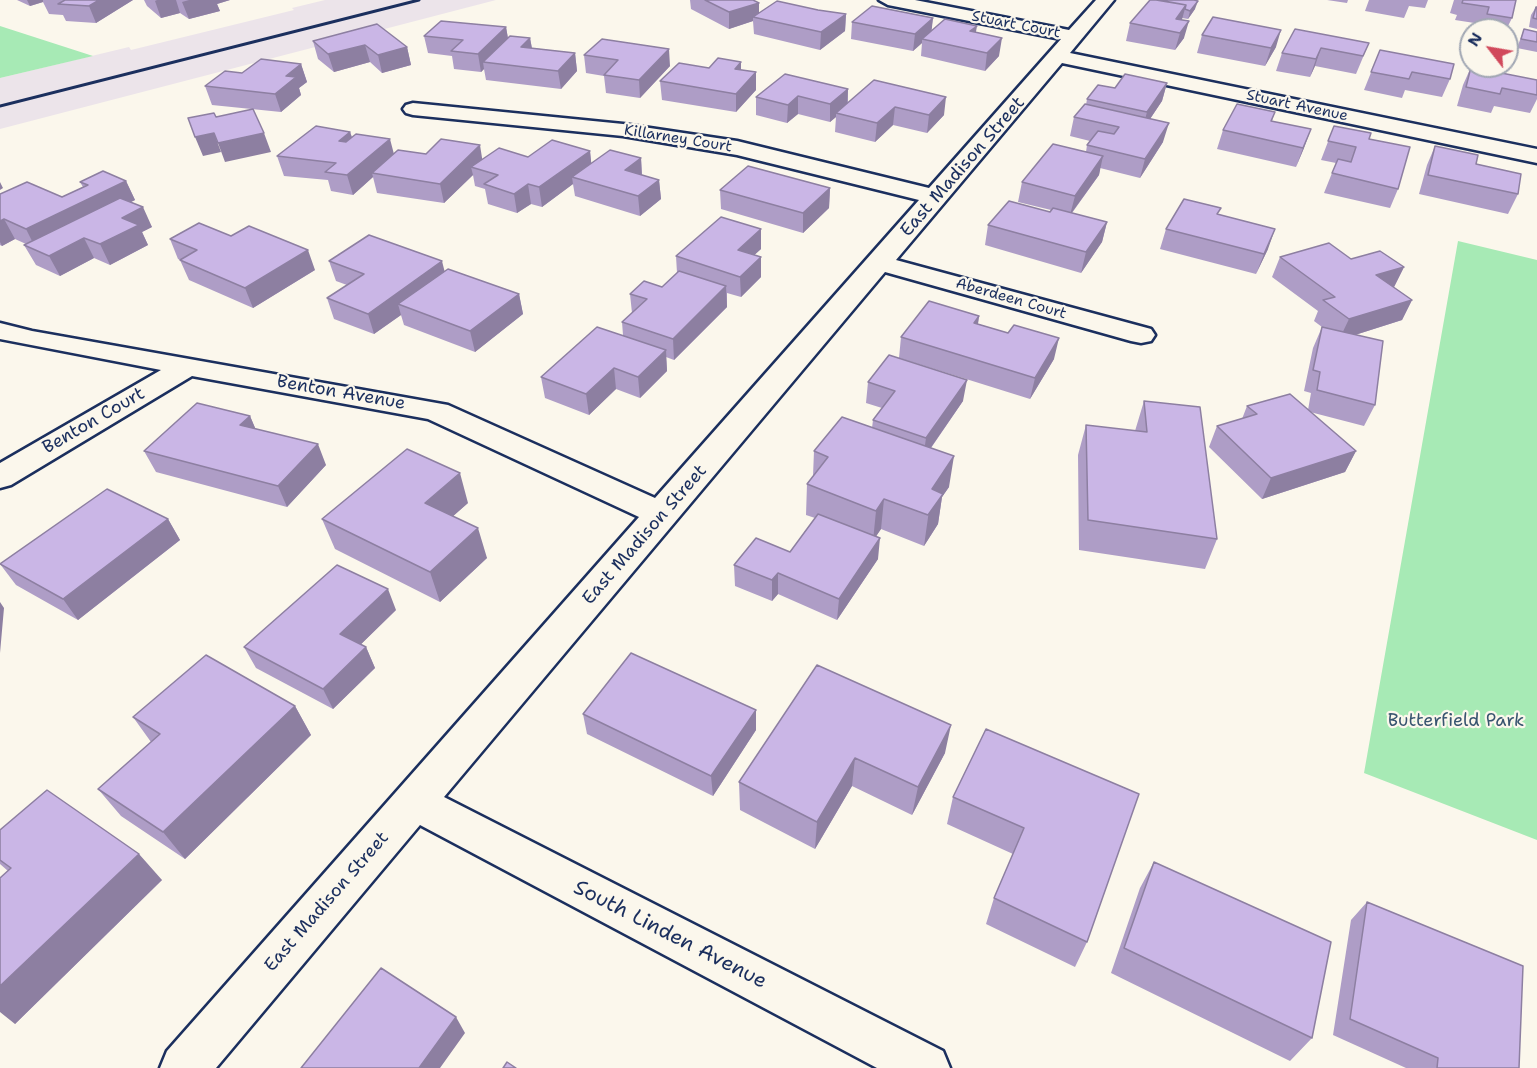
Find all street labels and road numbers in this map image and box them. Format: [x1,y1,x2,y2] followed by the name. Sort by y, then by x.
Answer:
[970,8,1062,42] street label: Stuart Court
[1245,86,1349,126] street label: Stuart Avenue
[896,93,1030,241] street label: East Madison Street
[623,122,733,156] street label: Killarney Court
[954,275,1068,323] street label: Aberdeen Court
[275,371,407,415] street label: Benton Avenue
[39,383,149,459] street label: Benton Court
[578,461,712,609] street label: East Madison Street
[260,828,394,976] street label: East Madison Street
[569,875,771,995] street label: South Linden Avenue

